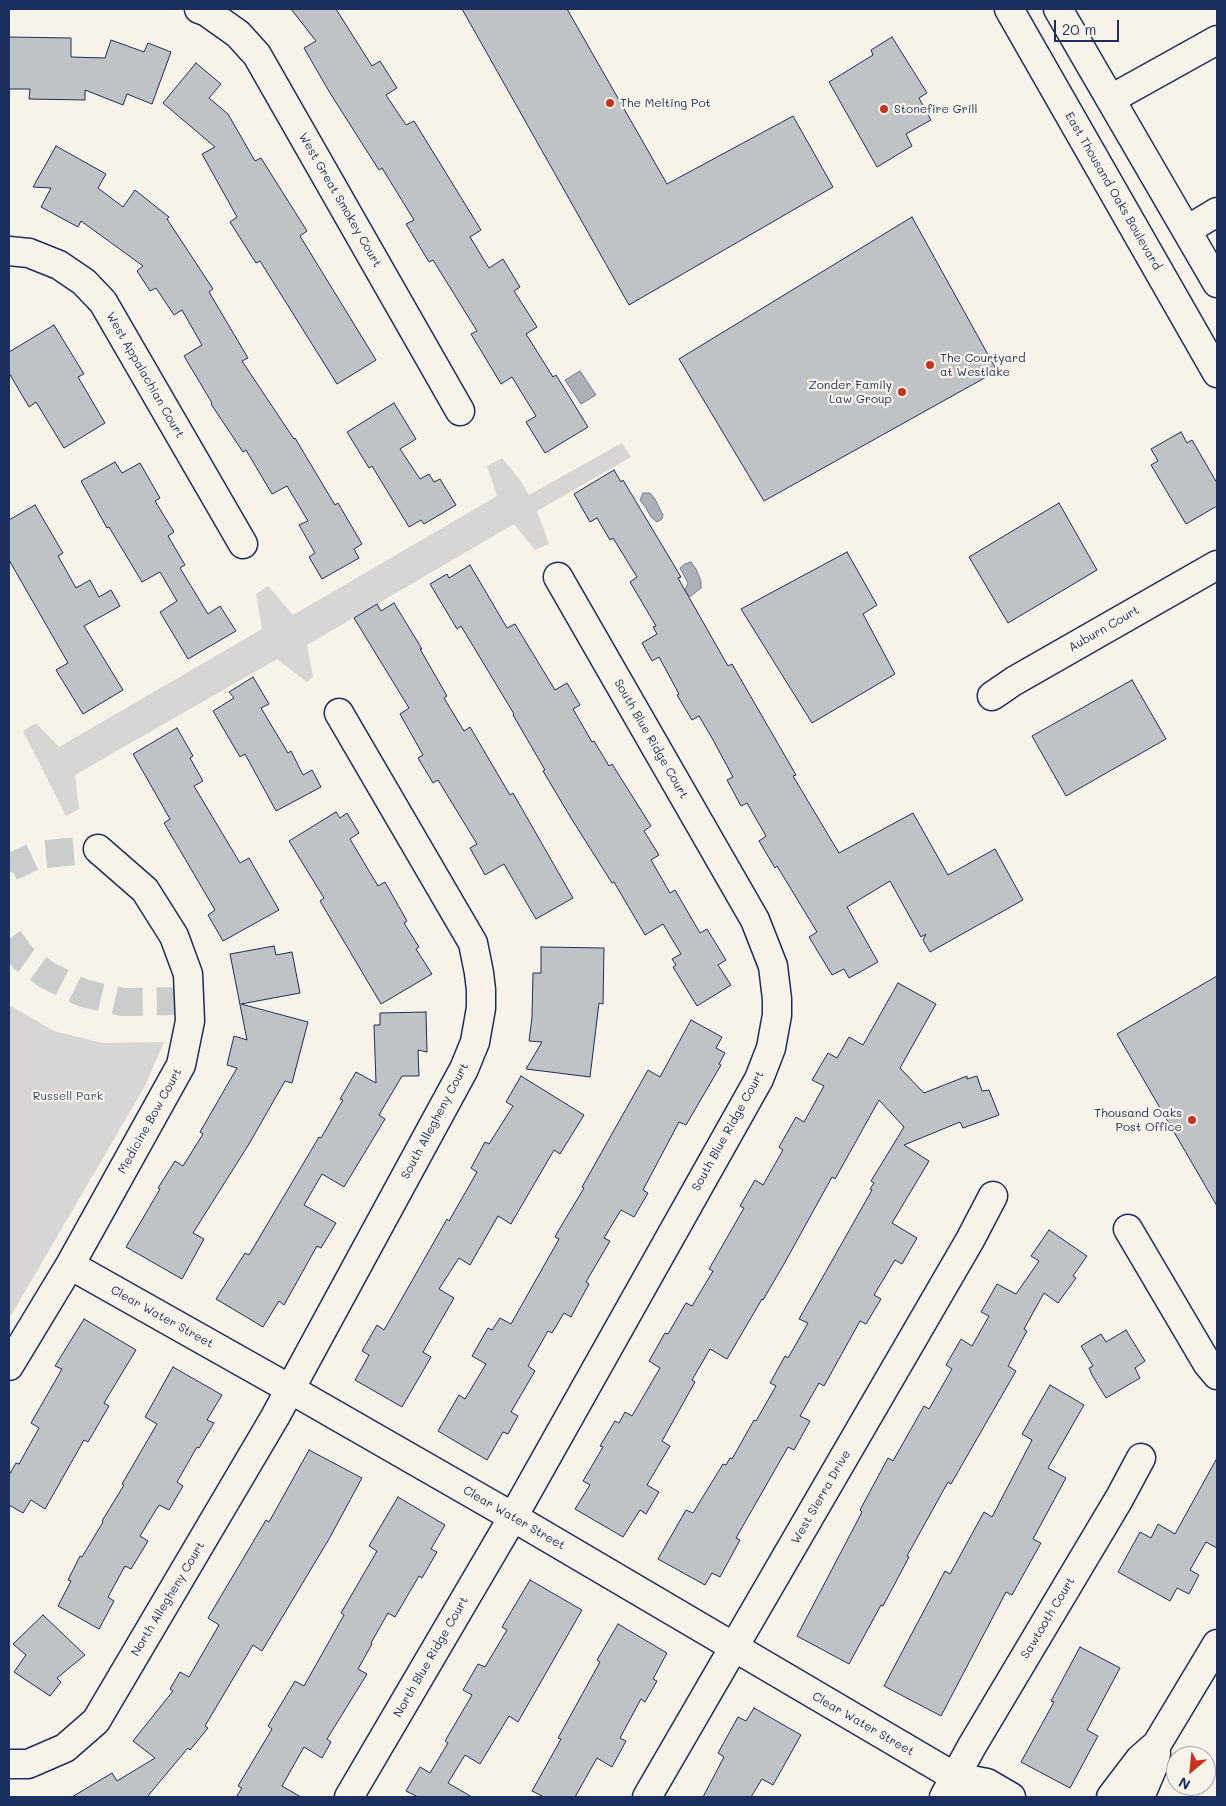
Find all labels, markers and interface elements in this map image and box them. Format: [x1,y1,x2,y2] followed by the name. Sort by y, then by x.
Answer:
[1056,10,1121,42] scale bar
[1062,19,1096,39] text: 20 m
[620,96,711,110] place label: The Melting Pot
[604,97,616,109] marker: The Melting Pot
[894,102,977,116] place label: Stonefire Grill
[878,103,890,115] marker: Stonefire Grill
[1062,110,1164,272] street label: East Thousand Oaks Boulevard
[296,130,384,270] street label: West Great Smokey Court
[103,309,187,441] street label: West Appalachian Court
[940,351,1026,379] place label: The Courtyard at Westlake
[924,359,936,371] marker: The Courtyard at Westlake
[809,378,892,406] place label: Zonder Family Law Group
[896,386,908,398] marker: Zonder Family Law Group
[1066,603,1142,655] street label: Auburn Court
[611,677,691,801] street label: South Blue Ridge Court
[398,1060,472,1182] street label: South Allegheny Court
[115,1066,185,1176] street label: Medicine Bow Court
[689,1068,767,1194] street label: South Blue Ridge Court
[33,1089,103,1103] park label: Russell Park
[1094,1106,1182,1134] place label: Thousand Oaks Post Office
[1186,1114,1198,1126] marker: Thousand Oaks Post Office
[108,1283,216,1351] street label: Clear Water Street
[788,1448,854,1546] street label: West Sierra Drive
[461,1483,567,1553] street label: Clear Water Street
[128,1539,208,1659] street label: North Allegheny Court
[1018,1575,1078,1661] street label: Sawtooth Court
[391,1594,471,1720] street label: North Blue Ridge Court
[810,1689,916,1759] street label: Clear Water Street
[1166,1746,1216,1796] north arrow
[1175,1773,1193,1795] text: N

